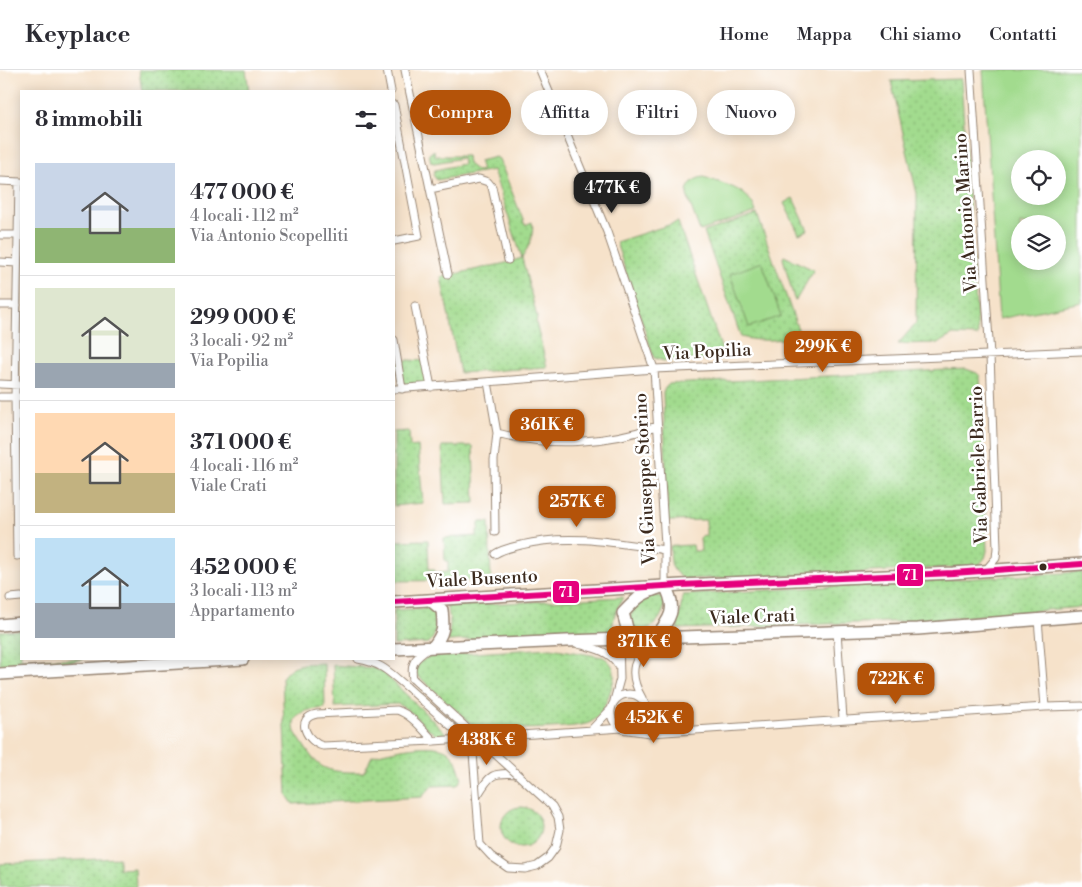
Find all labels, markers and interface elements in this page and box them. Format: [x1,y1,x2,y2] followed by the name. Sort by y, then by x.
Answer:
[25,20,130,50] text: Keyplace
[719,23,769,46] text: Home
[797,23,852,46] text: Mappa
[880,23,961,46] text: Chi siamo
[989,23,1057,46] text: Contatti
[410,90,511,135] chip: Compra
[521,90,608,135] chip: Affitta
[618,90,697,135] chip: Filtri
[707,90,795,135] chip: Nuovo
[352,106,380,134] icon: filters
[35,107,143,133] text: 8 immobili
[949,132,983,295] street label: Via Antonio Marino
[1011,150,1066,270] map controls
[1011,150,1066,205] button: locate
[571,172,653,214] pin: 477K €
[585,178,639,198] text: 477K €
[190,180,294,206] text: 477 000 €
[75,183,135,243] icon: home
[190,206,299,226] text: 4 locali · 112 m²
[1011,215,1066,270] button: layers
[190,226,348,246] text: Via Antonio Scopelliti
[190,305,296,331] text: 299 000 €
[75,308,135,368] icon: home
[782,330,864,373] pin: 299K €
[190,331,293,351] text: 3 locali · 92 m²
[795,337,851,357] text: 299K €
[661,338,753,366] street label: Via Popilia
[190,351,269,371] text: Via Popilia
[965,385,993,546] street label: Via Gabriele Barrio
[629,392,661,567] street label: Via Giuseppe Storino
[506,408,588,451] pin: 361K €
[521,415,573,435] text: 361K €
[190,430,291,456] text: 371 000 €
[75,433,135,493] icon: home
[190,456,298,476] text: 4 locali · 116 m²
[190,476,267,496] text: Viale Crati
[536,486,618,528] pin: 257K €
[550,492,604,512] text: 257K €
[190,555,296,581] text: 452 000 €
[75,558,135,618] icon: home
[1038,562,1048,572] unlabelled marker
[896,563,924,587] line badge: 71
[425,565,538,593] street label: Viale Busento
[902,567,918,585] text: 71
[552,580,580,604] line badge: 71
[190,581,297,601] text: 3 locali · 113 m²
[558,584,574,602] text: 71
[190,601,295,621] text: Appartamento
[707,604,796,630] street label: Viale Crati
[603,626,685,668] pin: 371K €
[618,632,670,652] text: 371K €
[855,662,937,705] pin: 722K €
[868,669,924,689] text: 722K €
[613,702,695,744] pin: 452K €
[626,708,682,728] text: 452K €
[446,724,528,766] pin: 438K €
[459,730,515,750] text: 438K €

